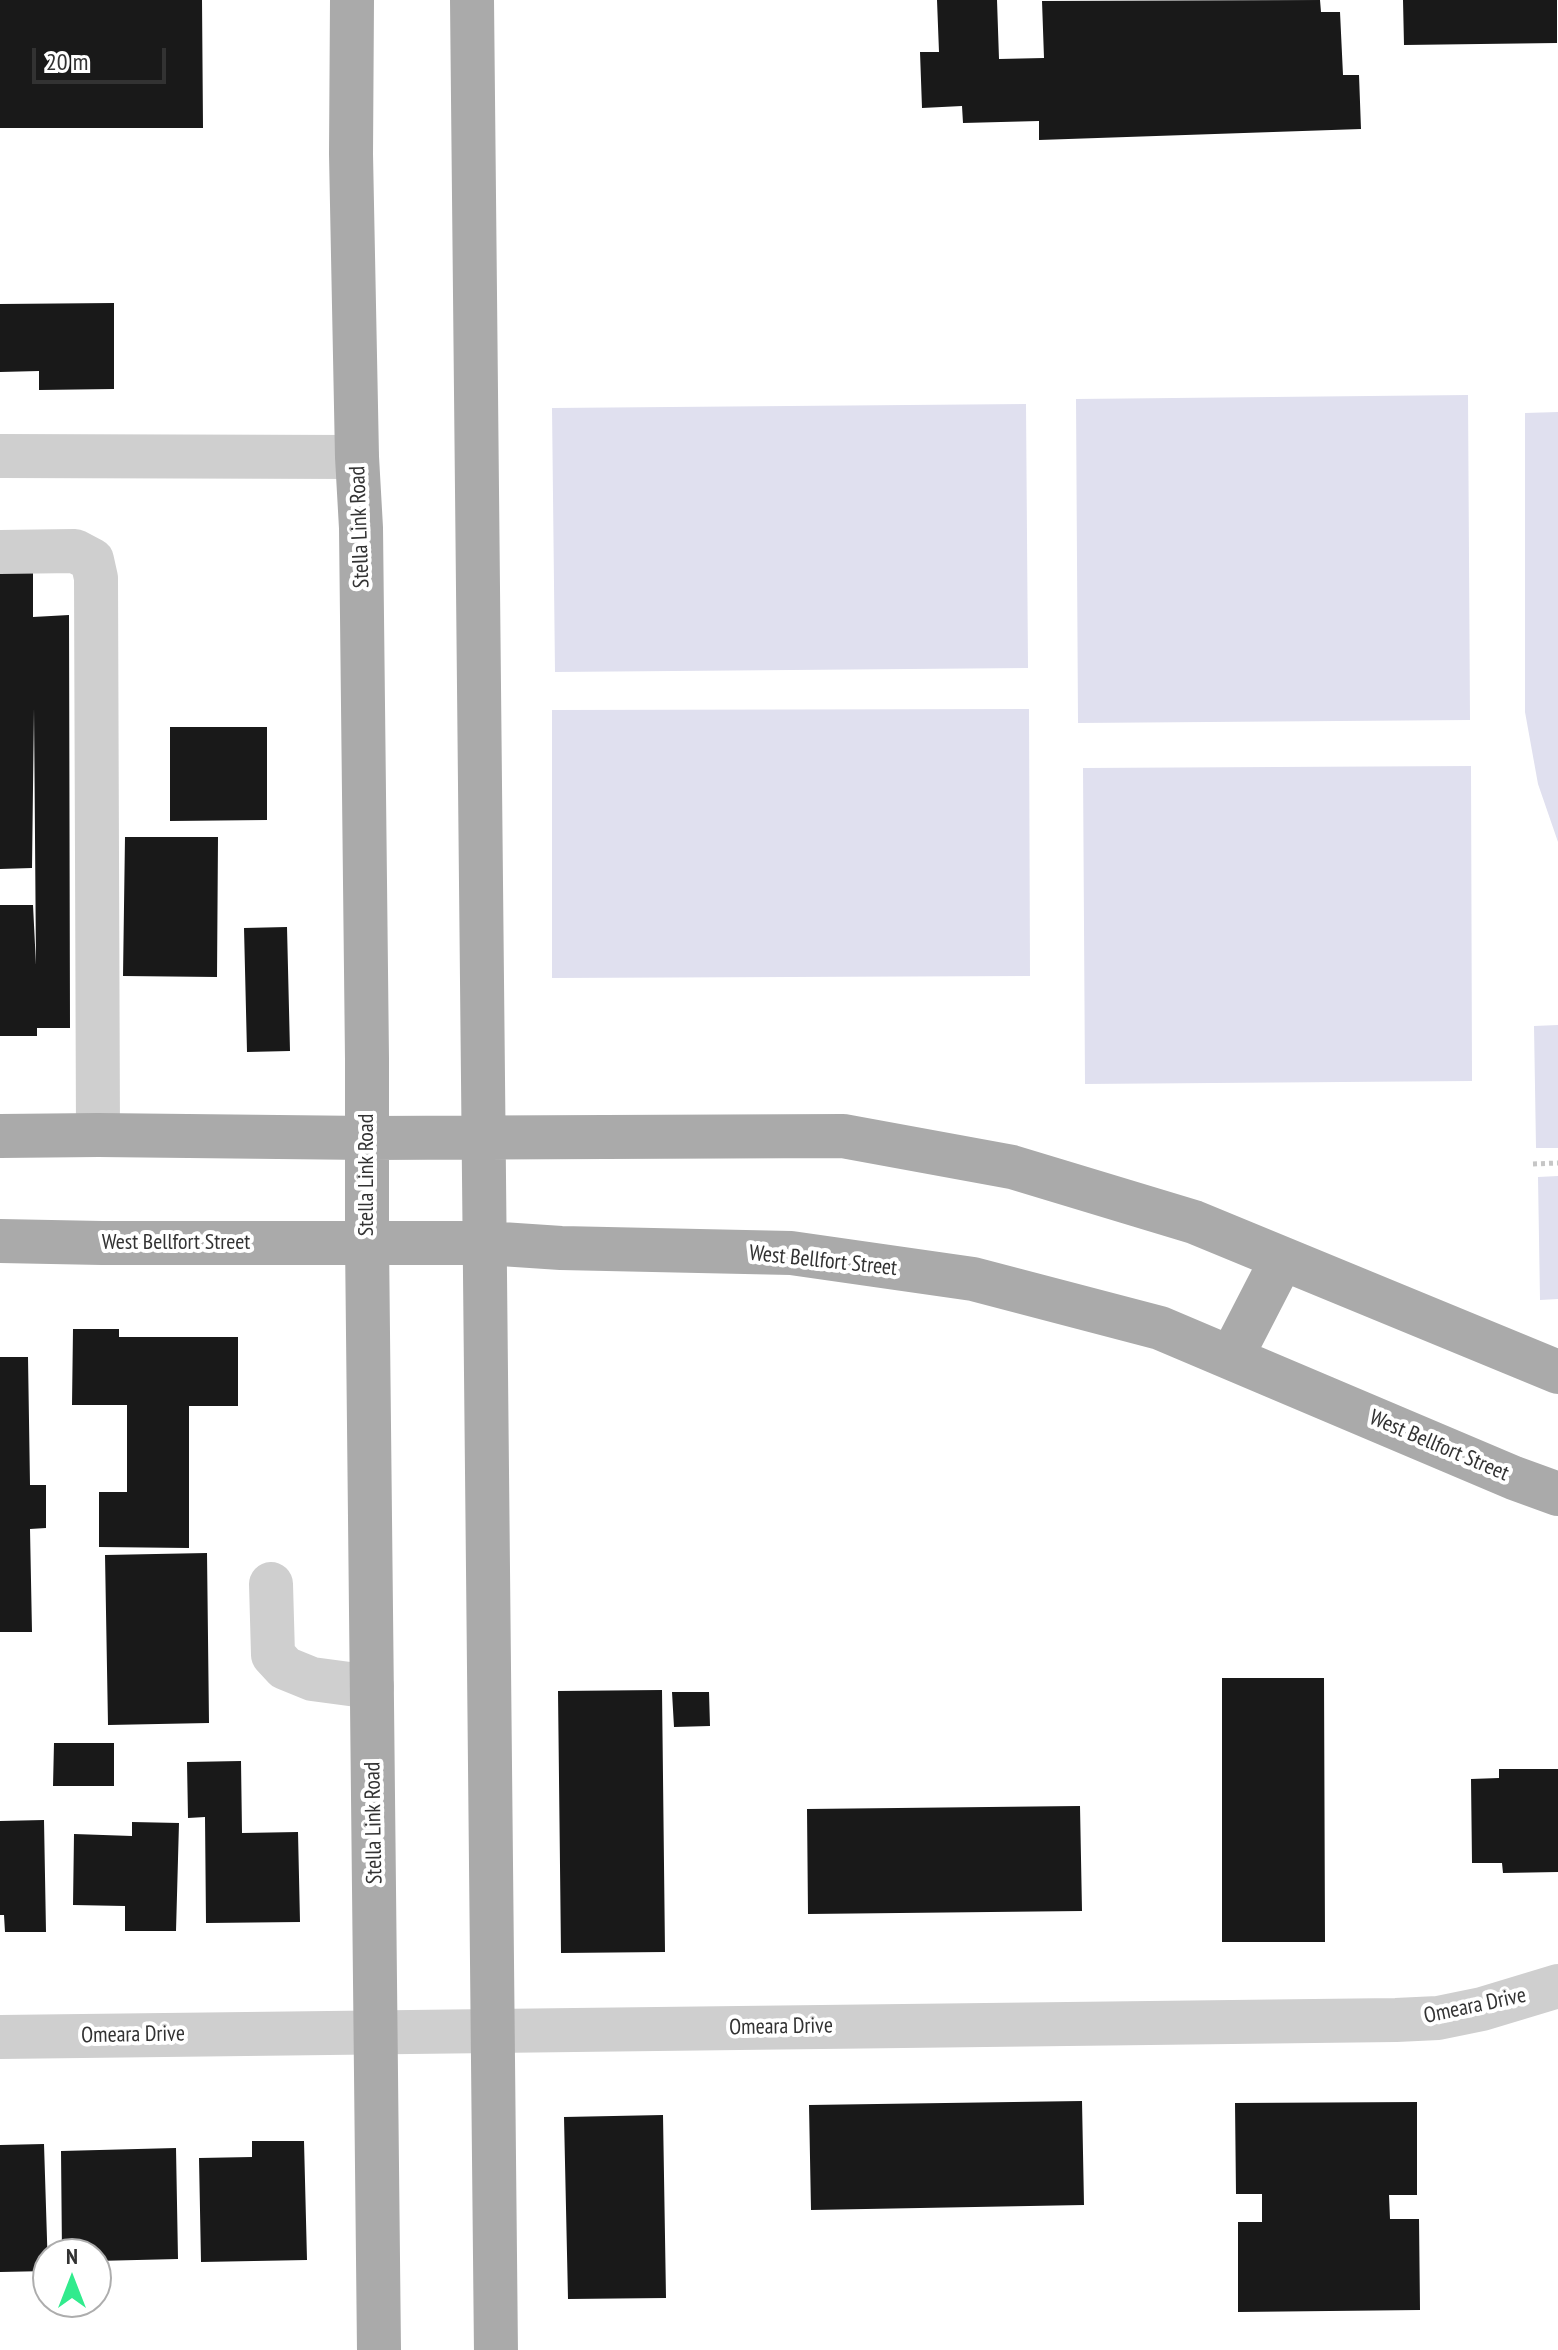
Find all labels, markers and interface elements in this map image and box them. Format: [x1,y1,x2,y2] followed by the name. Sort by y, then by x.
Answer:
[36,32,170,82] scale bar
[46,46,88,77] text: 20 m
[345,465,375,589] street label: Stella Link Road
[354,1114,380,1236] street label: Stella Link Road
[102,1230,250,1256] street label: West Bellfort Street
[748,1240,898,1282] street label: West Bellfort Street
[1365,1405,1513,1487] street label: West Bellfort Street
[360,1762,388,1884] street label: Stella Link Road
[1422,1982,1528,2030] street label: Omeara Drive
[729,2013,833,2041] street label: Omeara Drive
[81,2021,185,2049] street label: Omeara Drive
[32,2238,112,2318] north arrow
[66,2242,78,2270] text: N

